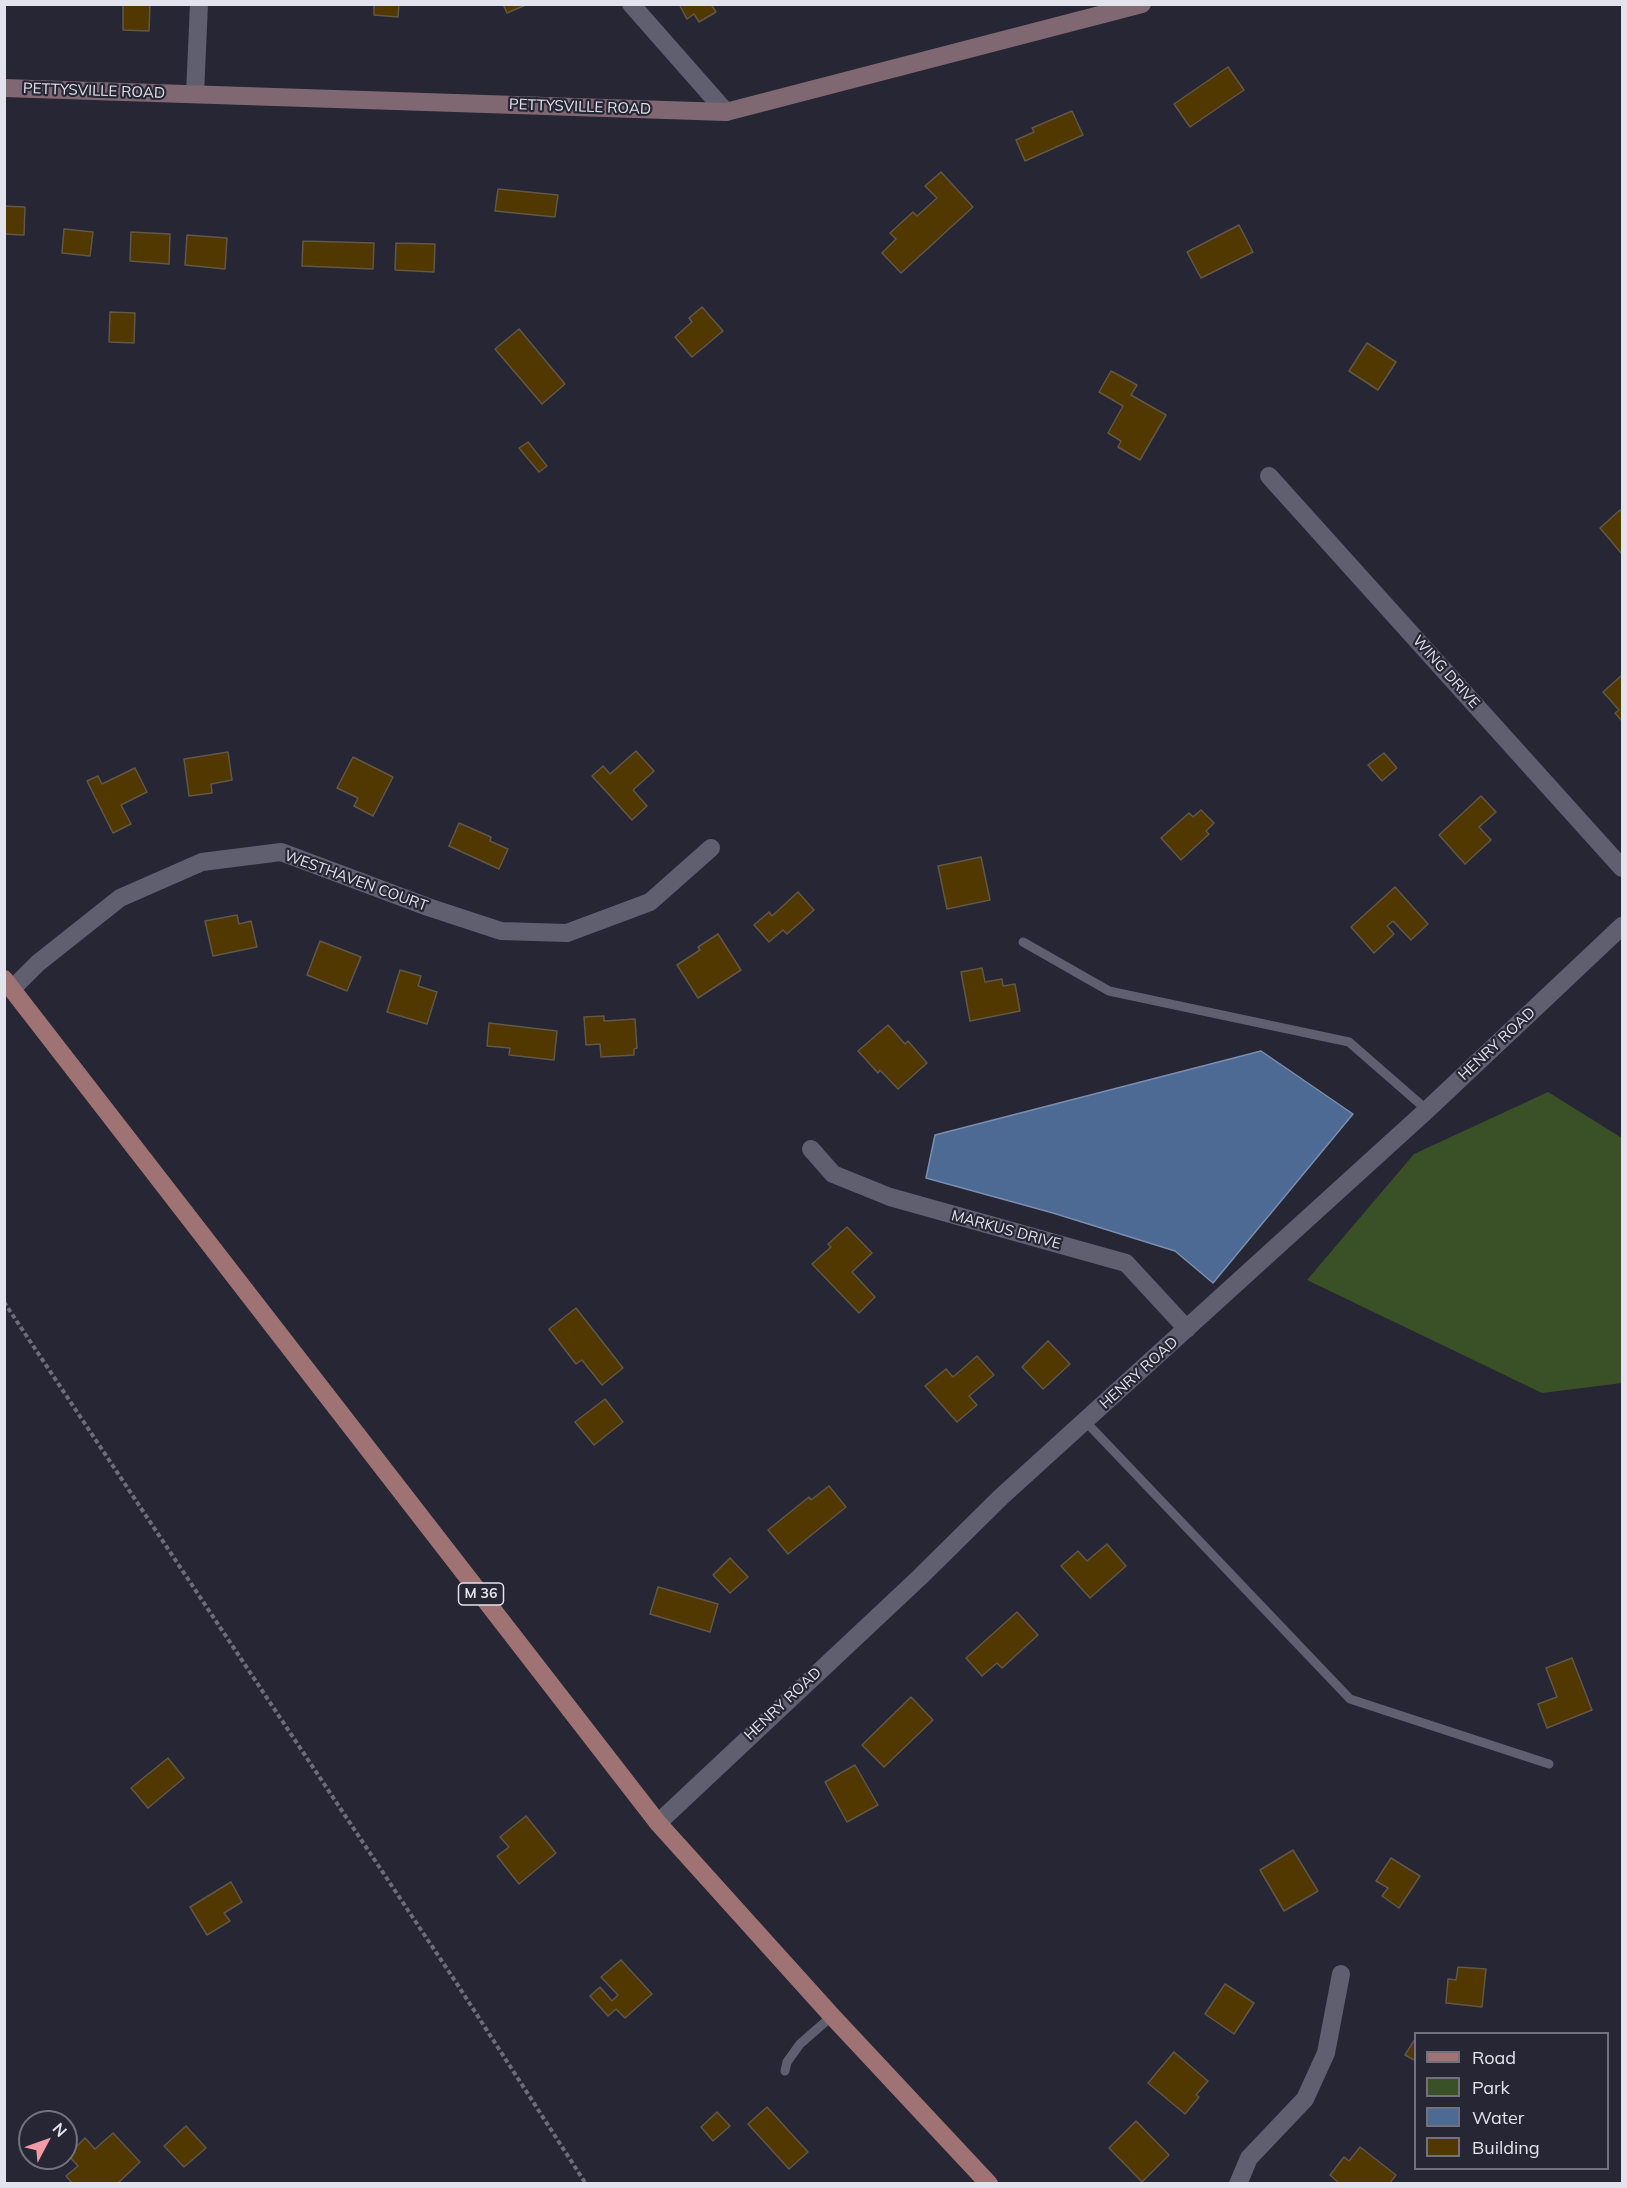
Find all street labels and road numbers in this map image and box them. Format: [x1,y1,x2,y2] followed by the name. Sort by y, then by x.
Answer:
[23,80,165,102] street label: PETTYSVILLE ROAD
[509,96,651,118] street label: PETTYSVILLE ROAD
[1409,632,1483,712] street label: WING DRIVE
[282,847,430,915] street label: WESTHAVEN COURT
[1455,1004,1539,1084] street label: HENRY ROAD
[949,1207,1063,1253] street label: MARKUS DRIVE
[1096,1333,1182,1413] street label: HENRY ROAD
[458,1583,504,1605] road number: M 36
[741,1664,825,1744] street label: HENRY ROAD

